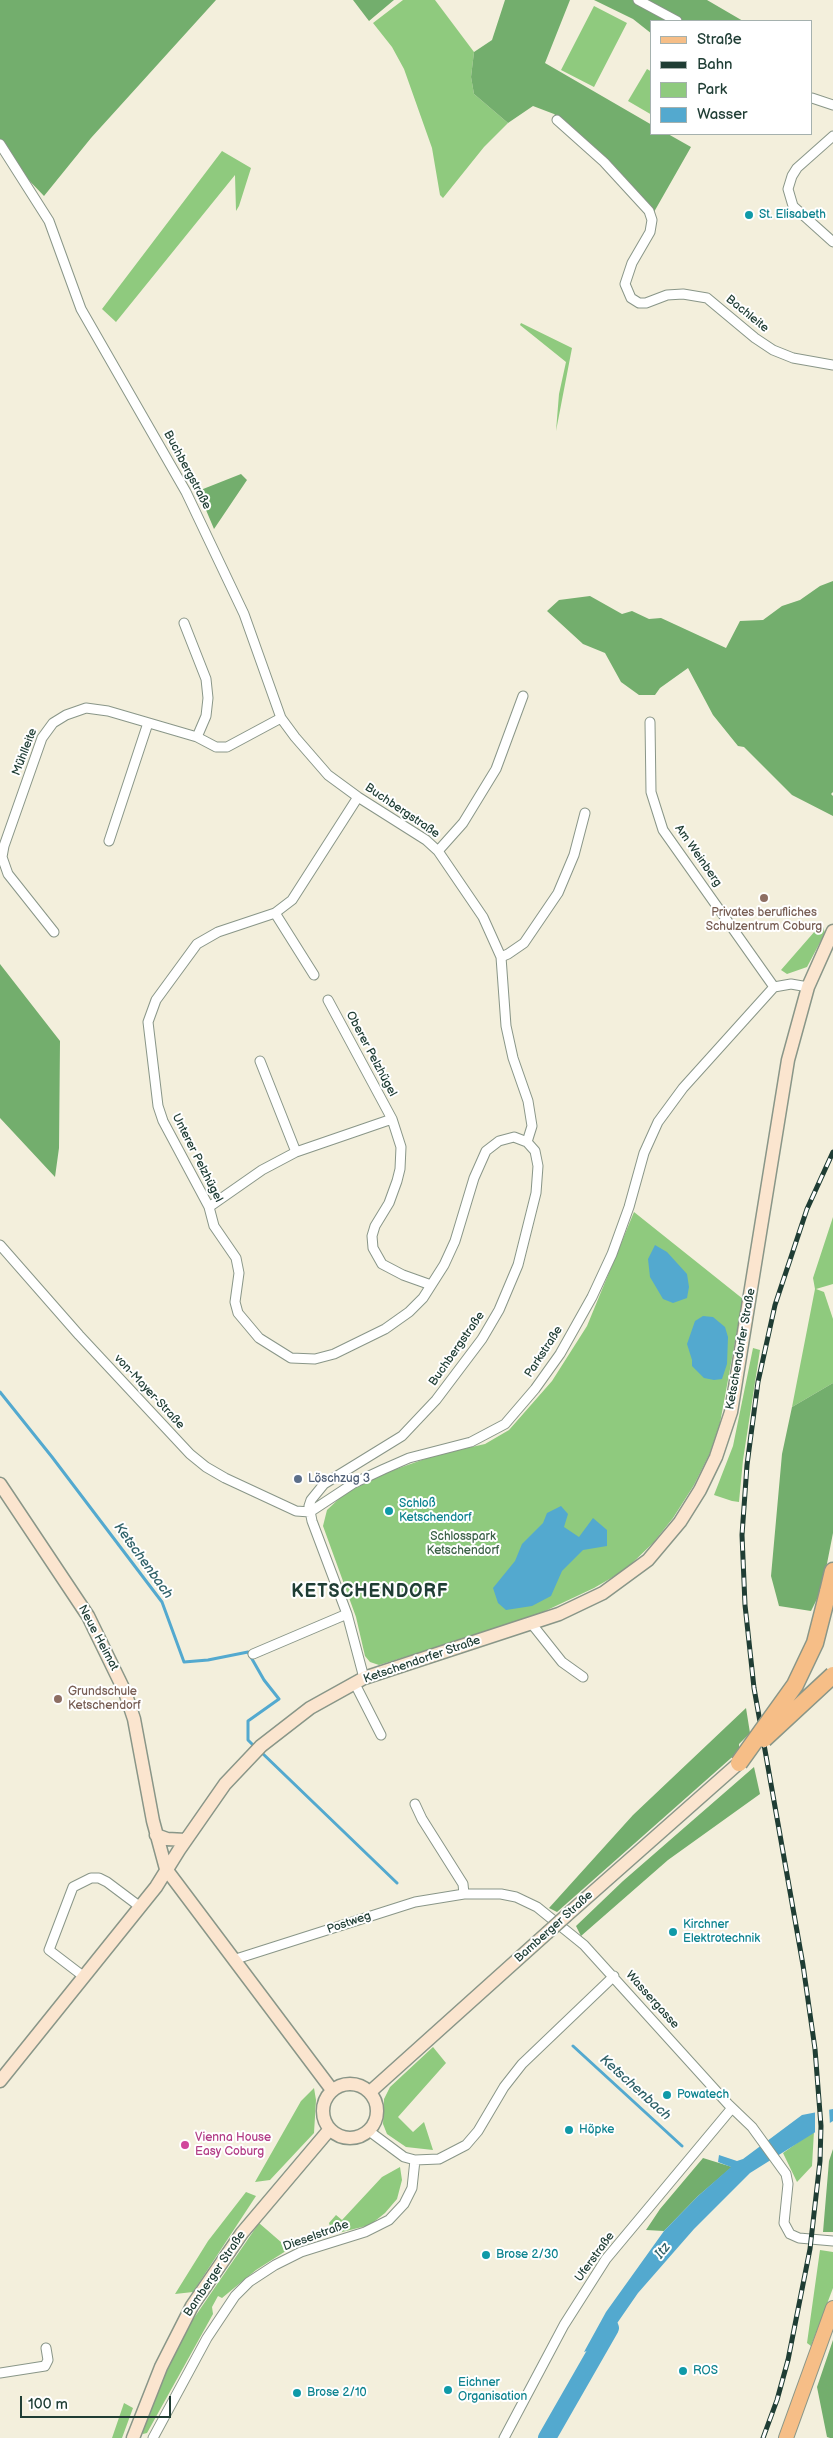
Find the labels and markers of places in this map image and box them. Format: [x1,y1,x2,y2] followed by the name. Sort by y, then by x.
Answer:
[759,208,826,222] place label: St. Elisabeth
[743,209,755,221] marker: St. Elisabeth
[758,892,770,904] marker: Privates berufliches Schulzentrum Coburg
[706,906,822,934] place label: Privates berufliches Schulzentrum Coburg
[308,1472,370,1486] place label: Löschzug 3
[292,1473,304,1485] marker: Löschzug 3
[399,1497,472,1525] place label: Schloß Ketschendorf
[383,1505,395,1517] marker: Schloß Ketschendorf
[68,1685,141,1713] place label: Grundschule Ketschendorf
[52,1693,64,1705] marker: Grundschule Ketschendorf
[683,1918,760,1946] place label: Kirchner Elektrotechnik
[667,1926,679,1938] marker: Kirchner Elektrotechnik
[677,2088,729,2102] place label: Powatech
[661,2089,673,2101] marker: Powatech
[579,2123,614,2137] place label: Höpke
[563,2124,575,2136] marker: Höpke
[195,2131,271,2159] place label: Vienna House Easy Coburg
[179,2139,191,2151] marker: Vienna House Easy Coburg
[496,2248,558,2262] place label: Brose 2/30
[480,2249,492,2261] marker: Brose 2/30
[693,2364,718,2378] place label: ROS
[677,2365,689,2377] marker: ROS
[458,2376,527,2404] place label: Eichner Organisation
[442,2384,454,2396] marker: Eichner Organisation
[307,2386,367,2400] place label: Brose 2/10
[291,2387,303,2399] marker: Brose 2/10

